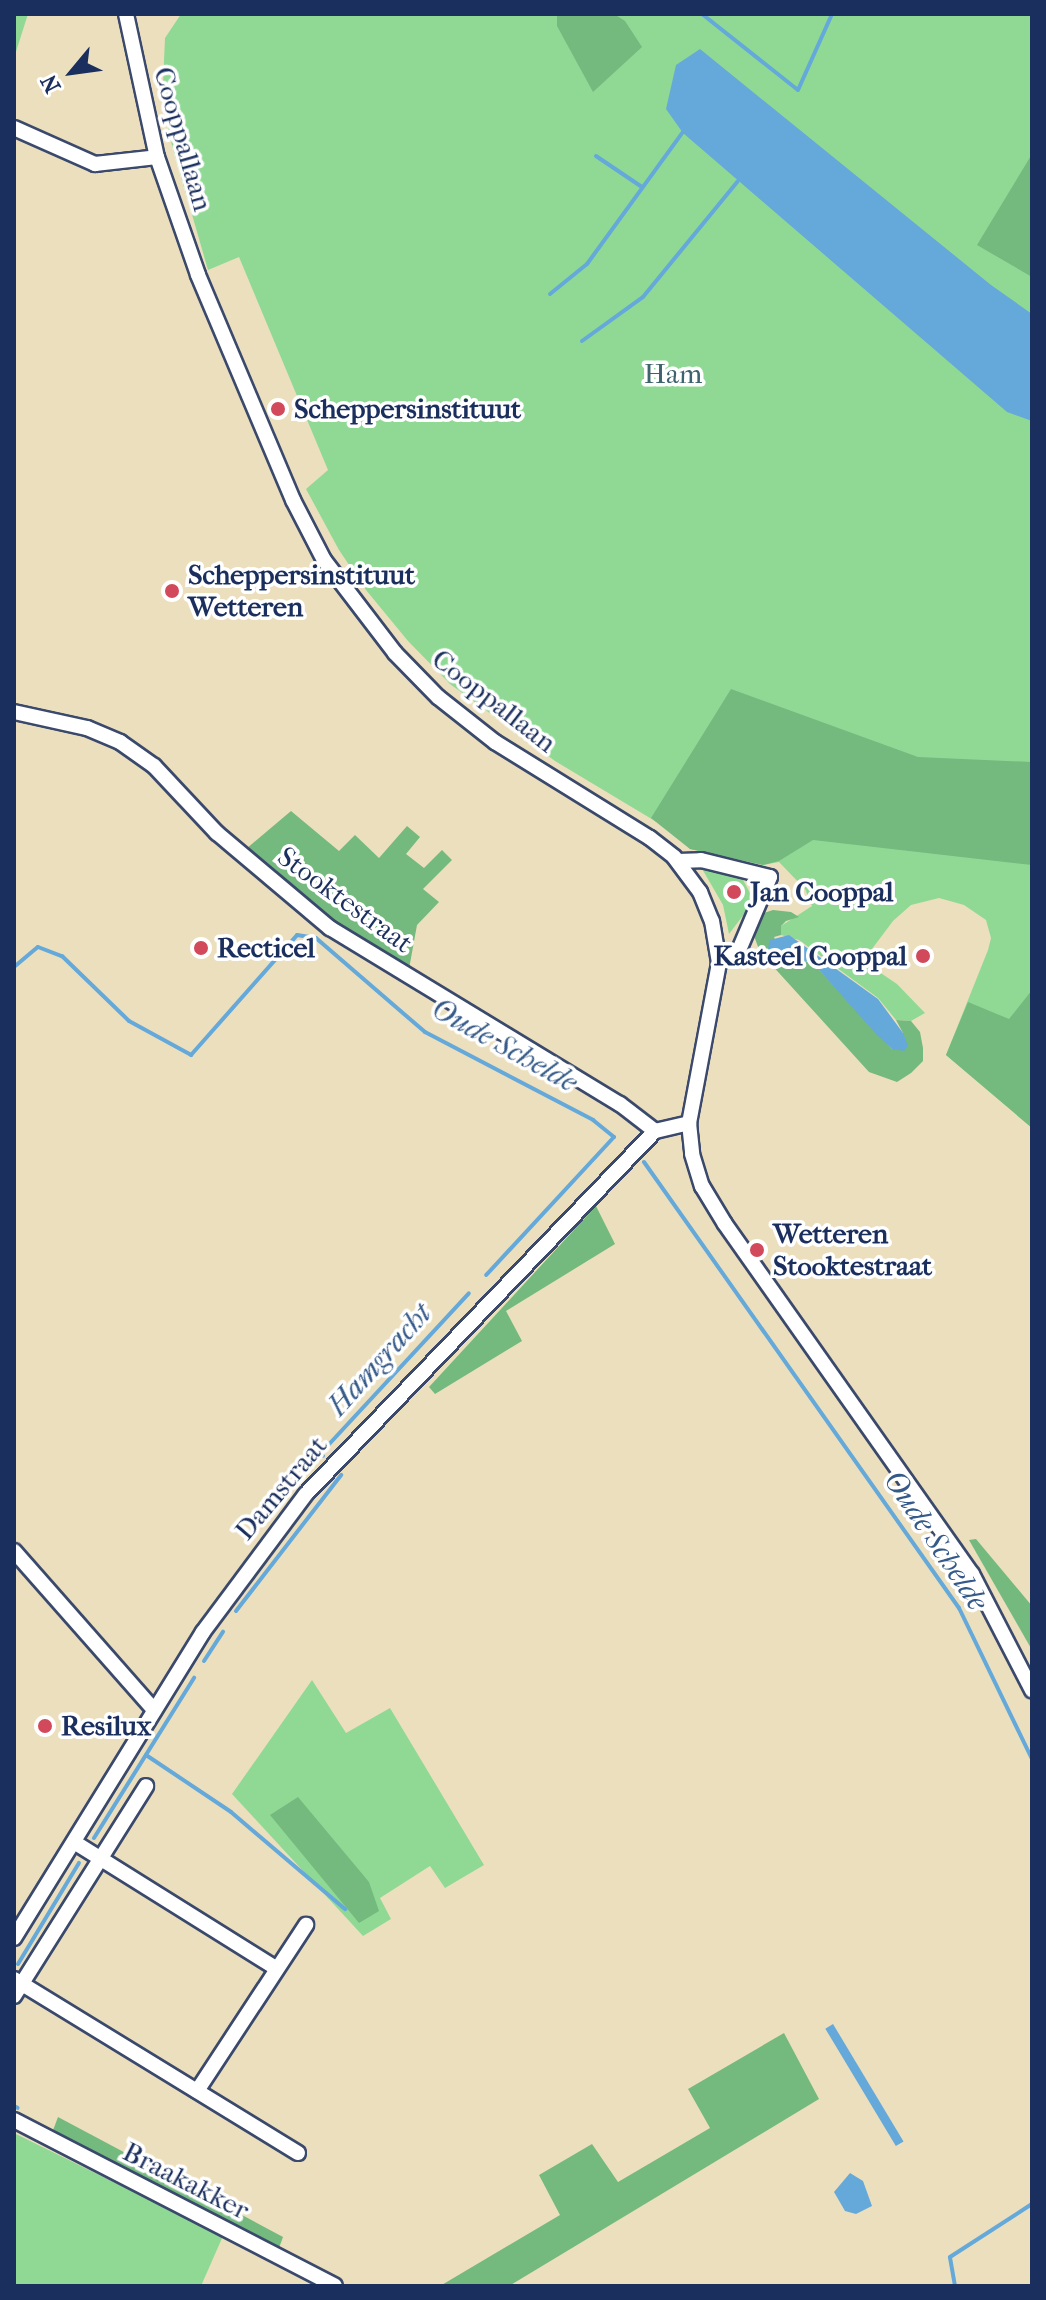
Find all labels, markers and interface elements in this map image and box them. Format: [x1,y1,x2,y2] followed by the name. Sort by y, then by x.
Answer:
[32,32,112,112] north arrow
[146,63,220,215] street label: Cooppallaan
[36,70,66,97] text: N
[644,357,702,391] park label: Ham
[294,392,521,426] place label: Scheppersinstituut
[269,400,287,418] marker: Scheppersinstituut
[188,558,415,624] place label: Scheppersinstituut Wetteren
[163,582,181,600] marker: Scheppersinstituut Wetteren
[425,642,563,760] street label: Cooppallaan
[271,840,419,960] street label: Stooktestraat
[750,875,893,909] place label: Jan Cooppal
[725,883,743,901] marker: Jan Cooppal
[217,931,315,965] place label: Recticel
[192,939,210,957] marker: Recticel
[713,939,907,973] place label: Kasteel Cooppal
[914,947,932,965] marker: Kasteel Cooppal
[425,991,583,1101] water label: Oude Schelde
[773,1217,932,1283] place label: Wetteren Stooktestraat
[748,1241,766,1259] marker: Wetteren Stooktestraat
[320,1296,440,1424] water label: Hamgracht
[228,1429,334,1547] street label: Damstraat
[875,1464,995,1618] water label: Oude Schelde
[61,1709,151,1743] place label: Resilux
[36,1717,54,1735] marker: Resilux
[117,2135,255,2227] street label: Braakakker

